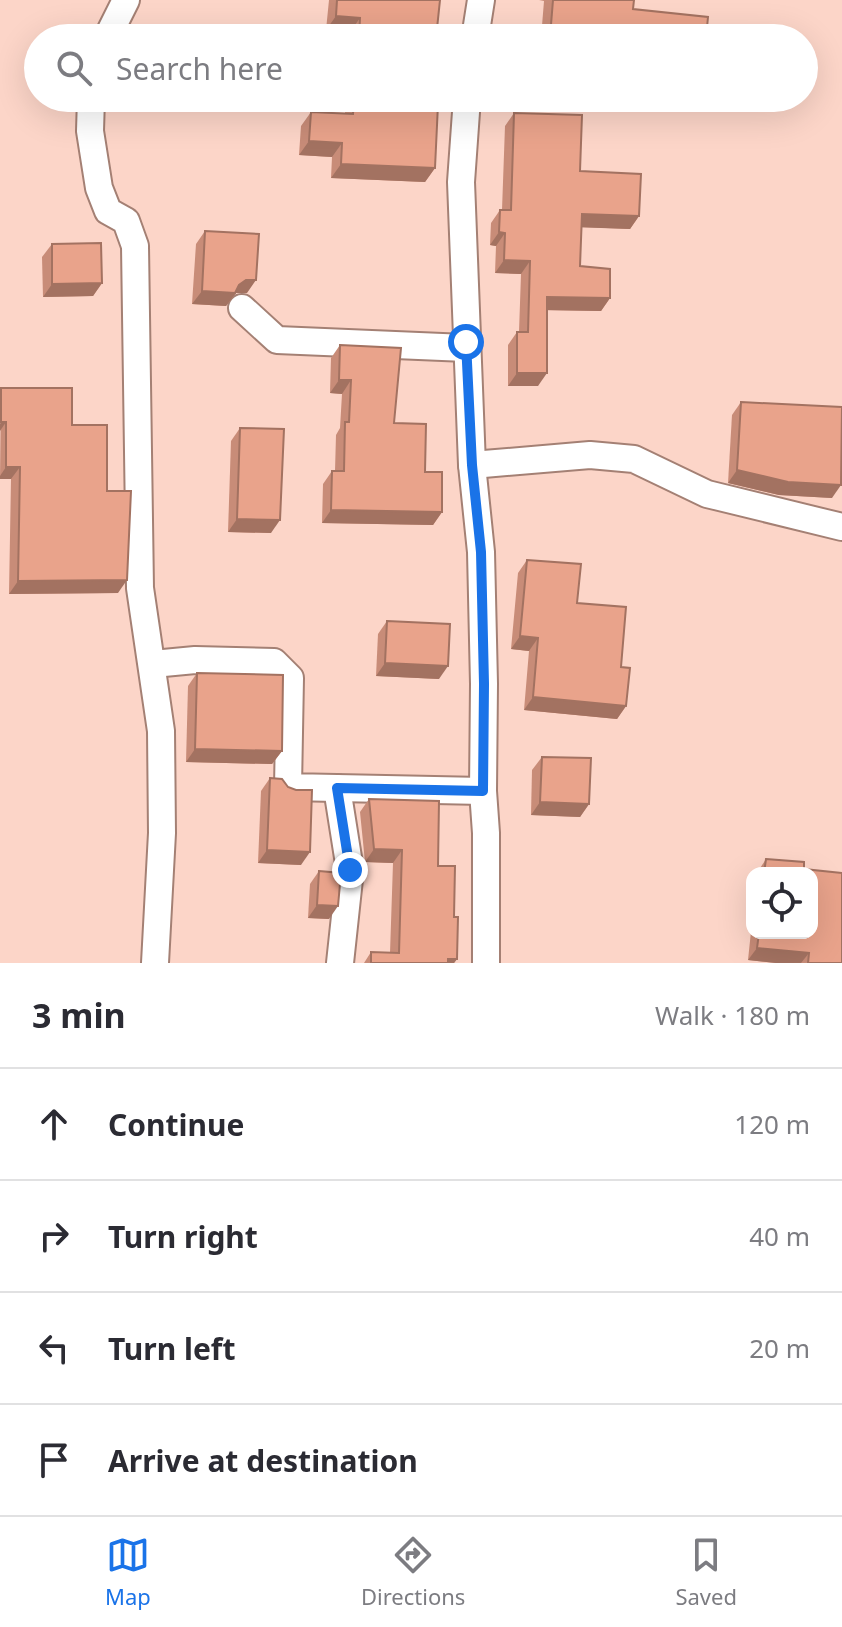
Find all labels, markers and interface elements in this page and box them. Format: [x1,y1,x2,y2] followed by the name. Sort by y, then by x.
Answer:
[24,24,818,112] search box
[52,46,96,90] icon: search
[116,48,283,89] text: Search here
[448,324,484,360] route start
[332,852,368,888] route end
[746,867,818,939] map controls
[746,867,818,939] button: locate
[32,992,126,1038] text: 3 min
[655,997,810,1033] text: Walk · 180 m
[32,1102,76,1146] icon: ahead
[108,1104,244,1145] text: Continue
[734,1106,810,1142] text: 120 m
[32,1214,76,1258] icon: right
[108,1216,258,1257] text: Turn right
[749,1218,810,1254] text: 40 m
[32,1326,76,1370] icon: left
[108,1328,236,1369] text: Turn left
[749,1330,810,1366] text: 20 m
[32,1438,76,1482] icon: arrive
[108,1440,418,1481] text: Arrive at destination
[105,1533,151,1611] tab: Map
[361,1533,465,1611] tab: Directions
[675,1533,737,1611] tab: Saved

